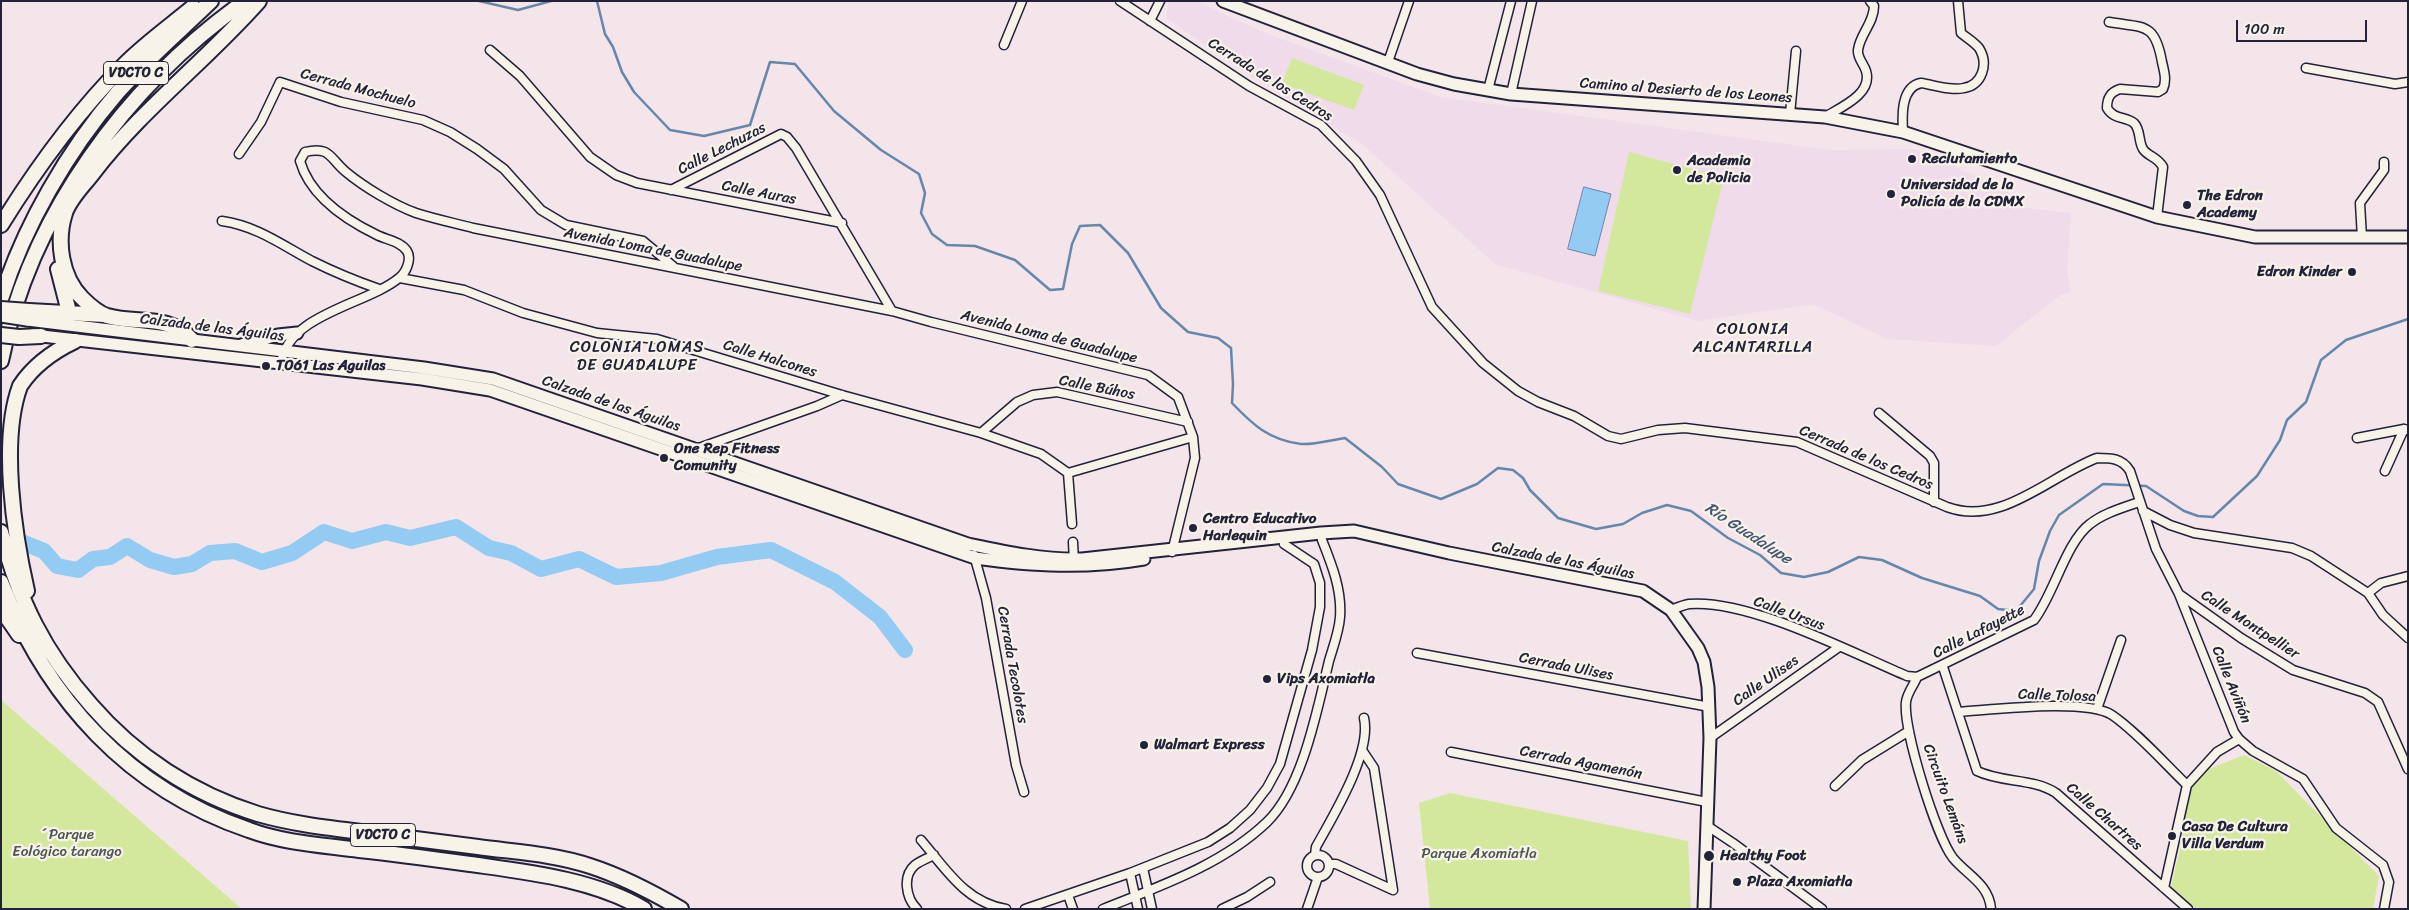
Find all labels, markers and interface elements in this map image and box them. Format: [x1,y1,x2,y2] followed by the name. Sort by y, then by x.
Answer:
[2239,10,2370,42] scale bar
[2244,16,2285,42] text: 100 m
[1204,34,1336,126] street label: Cerrada de los Cedros
[104,62,168,84] road number: VDCTO C
[298,65,418,113] street label: Cerrada Mochuelo
[1579,75,1793,107] street label: Camino al Desierto de los Leones
[675,119,769,179] street label: Calle Lechuzas
[1922,150,2017,168] place label: Reclutamiento
[1687,152,1751,187] place label: Academia de Policia
[1906,153,1918,165] marker: Reclutamiento
[1671,164,1683,176] marker: Academia de Policia
[1901,176,2025,211] place label: Universidad de la Policía de la CDMX
[720,177,798,209] street label: Calle Auras
[2197,187,2263,222] place label: The Edron Academy
[1885,188,1897,200] marker: Universidad de la Policía de la CDMX
[2181,199,2193,211] marker: The Edron Academy
[562,224,744,276] street label: Avenida Loma de Guadalupe
[2257,263,2342,281] place label: Edron Kinder
[2346,266,2358,278] marker: Edron Kinder
[959,306,1139,368] street label: Avenida Loma de Guadalupe
[139,310,285,346] street label: Calzada de las Águilas
[1691,320,1815,358] district label: COLONIA ALCANTARILLA
[721,336,819,382] street label: Calle Halcones
[569,338,705,376] district label: COLONIA LOMAS DE GUADALUPE
[276,357,385,375] place label: T061 Las Aguilas
[260,360,272,372] marker: T061 Las Aguilas
[540,372,682,436] street label: Calzada de las Águilas
[1058,372,1136,404] street label: Calle Búhos
[1797,422,1935,494] street label: Cerrada de los Cedros
[674,440,780,475] place label: One Rep Fitness Comunity
[658,452,670,464] marker: One Rep Fitness Comunity
[1701,499,1795,569] water label: Río Guadalupe
[1203,510,1316,545] place label: Centro Educativo Harlequin
[1187,522,1199,534] marker: Centro Educativo Harlequin
[1490,538,1636,584] street label: Calzada de las Águilas
[2197,586,2303,664] street label: Calle Montpellier
[1751,593,1827,635] street label: Calle Ursus
[1930,601,2028,663] street label: Calle Lafayette
[993,605,1031,725] street label: Cerrada Tecolotes
[2207,644,2255,726] street label: Calle Aviñón
[1517,649,1615,685] street label: Cerrada Ulises
[1730,652,1802,710] street label: Calle Ulises
[1277,670,1375,688] place label: Vips Axomiatla
[1261,673,1273,685] marker: Vips Axomiatla
[2018,686,2096,706] street label: Calle Tolosa
[1154,736,1265,754] place label: Walmart Express
[1138,739,1150,751] marker: Walmart Express
[1518,742,1644,784] street label: Cerrada Agamenón
[1919,742,1971,846] street label: Circuito Lemáns
[2062,779,2146,855] street label: Calle Chartres
[2182,818,2288,853] place label: Casa De Cultura Villa Verdum
[350,824,416,846] road number: VDCTO C
[12,826,122,861] park label: ´Parque Eológico tarango
[2166,830,2178,842] marker: Casa De Cultura Villa Verdum
[1421,845,1537,863] park label: Parque Axomiatla
[1720,847,1806,865] place label: Healthy Foot
[1702,849,1716,863] marker: Healthy Foot
[1747,873,1853,891] place label: Plaza Axomiatla
[1731,876,1743,888] marker: Plaza Axomiatla

